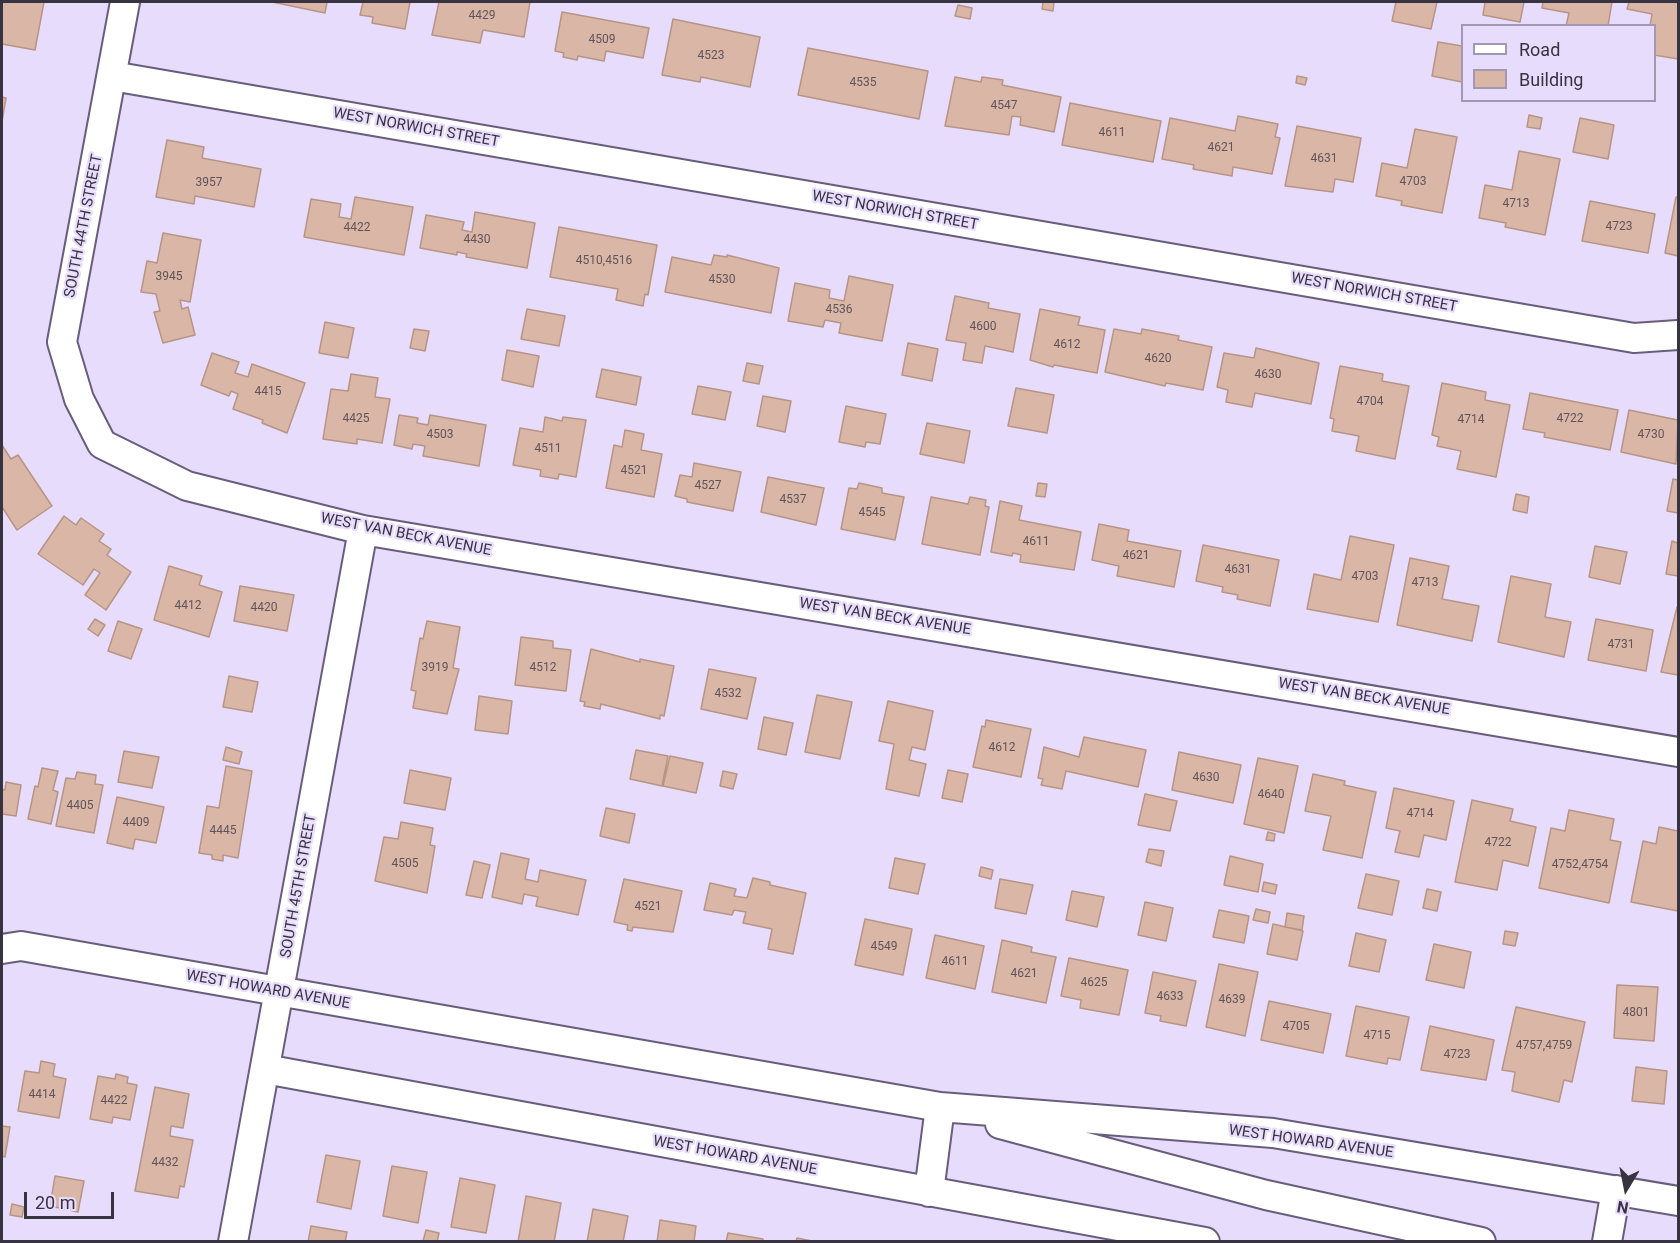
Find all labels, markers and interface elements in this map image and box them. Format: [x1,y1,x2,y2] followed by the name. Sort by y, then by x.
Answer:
[469,9,495,23] house number: 4429
[1461,24,1656,102] legend
[589,33,615,47] house number: 4509
[1519,39,1560,60] text: Road
[698,49,724,63] house number: 4523
[1519,69,1583,90] text: Building
[850,76,876,90] house number: 4535
[991,99,1017,113] house number: 4547
[331,105,501,151] street label: WEST NORWICH STREET
[1099,126,1125,140] house number: 4611
[1208,141,1234,155] house number: 4621
[1311,152,1337,166] house number: 4631
[61,153,107,299] street label: SOUTH 44TH STREET
[1400,175,1426,189] house number: 4703
[196,176,222,190] house number: 3957
[810,188,980,234] street label: WEST NORWICH STREET
[1503,197,1529,211] house number: 4713
[1606,220,1632,234] house number: 4723
[344,221,370,235] house number: 4422
[464,233,490,247] house number: 4430
[576,254,632,268] house number: 4510,4516
[156,270,182,284] house number: 3945
[1289,270,1459,316] street label: WEST NORWICH STREET
[709,273,735,287] house number: 4530
[826,303,852,317] house number: 4536
[970,320,996,334] house number: 4600
[1054,338,1080,352] house number: 4612
[1145,352,1171,366] house number: 4620
[1255,368,1281,382] house number: 4630
[255,385,281,399] house number: 4415
[1357,395,1383,409] house number: 4704
[343,412,369,426] house number: 4425
[1557,412,1583,426] house number: 4722
[1458,413,1484,427] house number: 4714
[427,428,453,442] house number: 4503
[1638,428,1664,442] house number: 4730
[535,442,561,456] house number: 4511
[621,464,647,478] house number: 4521
[695,479,721,493] house number: 4527
[780,493,806,507] house number: 4537
[859,506,885,520] house number: 4545
[319,510,493,560] street label: WEST VAN BECK AVENUE
[1023,535,1049,549] house number: 4611
[1123,549,1149,563] house number: 4621
[1225,563,1251,577] house number: 4631
[1352,570,1378,584] house number: 4703
[1412,576,1438,590] house number: 4713
[798,595,972,639] street label: WEST VAN BECK AVENUE
[175,599,201,613] house number: 4412
[251,601,277,615] house number: 4420
[1608,638,1634,652] house number: 4731
[422,661,448,675] house number: 3919
[530,661,556,675] house number: 4512
[1277,675,1451,719] street label: WEST VAN BECK AVENUE
[715,687,741,701] house number: 4532
[989,741,1015,755] house number: 4612
[1193,771,1219,785] house number: 4630
[1258,788,1284,802] house number: 4640
[67,799,93,813] house number: 4405
[1407,807,1433,821] house number: 4714
[277,813,321,959] street label: SOUTH 45TH STREET
[123,816,149,830] house number: 4409
[210,824,236,838] house number: 4445
[1485,836,1511,850] house number: 4722
[392,857,418,871] house number: 4505
[1552,858,1608,872] house number: 4752,4754
[635,900,661,914] house number: 4521
[871,940,897,954] house number: 4549
[942,955,968,969] house number: 4611
[185,967,351,1013] street label: WEST HOWARD AVENUE
[1011,967,1037,981] house number: 4621
[1081,976,1107,990] house number: 4625
[1157,990,1183,1004] house number: 4633
[1219,993,1245,1007] house number: 4639
[1623,1006,1649,1020] house number: 4801
[1283,1020,1309,1034] house number: 4705
[1364,1029,1390,1043] house number: 4715
[1516,1039,1572,1053] house number: 4757,4759
[1444,1048,1470,1062] house number: 4723
[29,1088,55,1102] house number: 4414
[101,1094,127,1108] house number: 4422
[1227,1122,1395,1162] street label: WEST HOWARD AVENUE
[652,1133,818,1179] street label: WEST HOWARD AVENUE
[152,1156,178,1170] house number: 4432
[1596,1159,1656,1219] north arrow
[27,1180,117,1218] scale bar
[35,1192,75,1213] text: 20 m
[1616,1197,1630,1218] text: N

